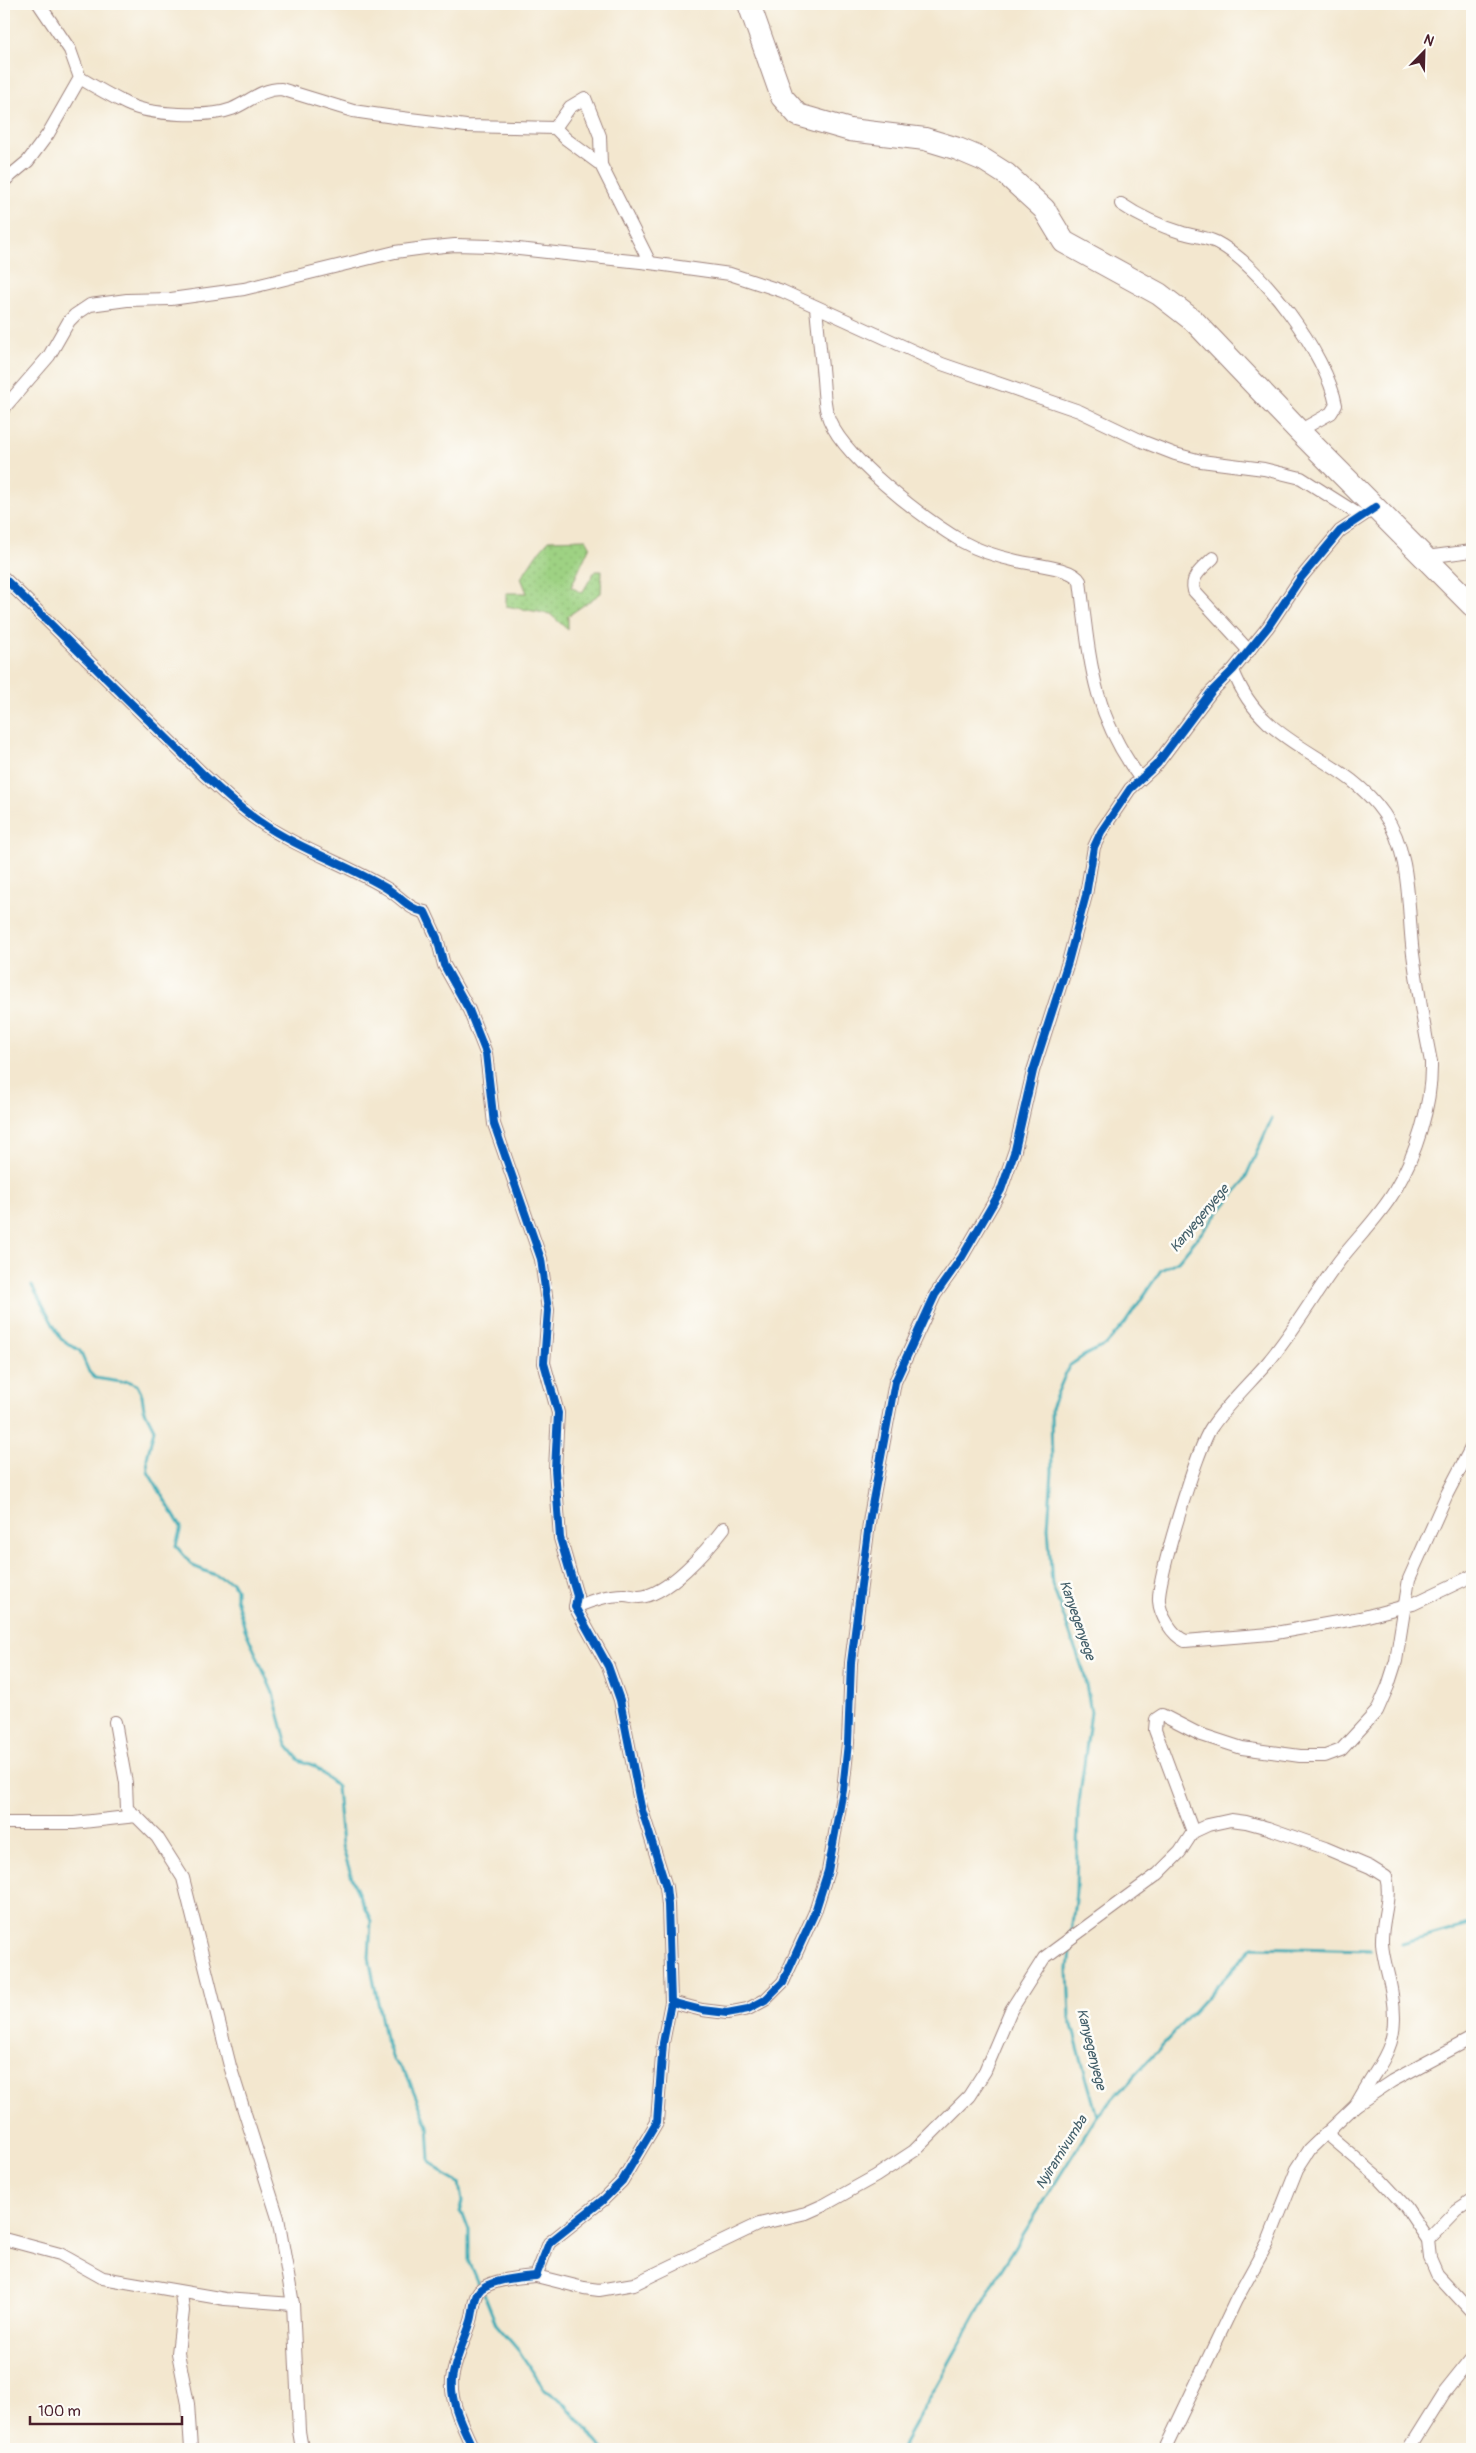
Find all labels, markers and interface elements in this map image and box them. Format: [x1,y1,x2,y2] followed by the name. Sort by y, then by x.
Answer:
[1398,28,1448,78] north arrow
[1421,31,1437,50] text: N
[1166,1179,1234,1256] water label: Kanyegenyege
[1056,1578,1100,1664] water label: Kanyegenyege
[1073,2007,1110,2093] water label: Kanyegenyege
[1032,2111,1092,2192] water label: Nyiramivumba
[30,2393,182,2425] scale bar
[38,2402,81,2421] text: 100 m

